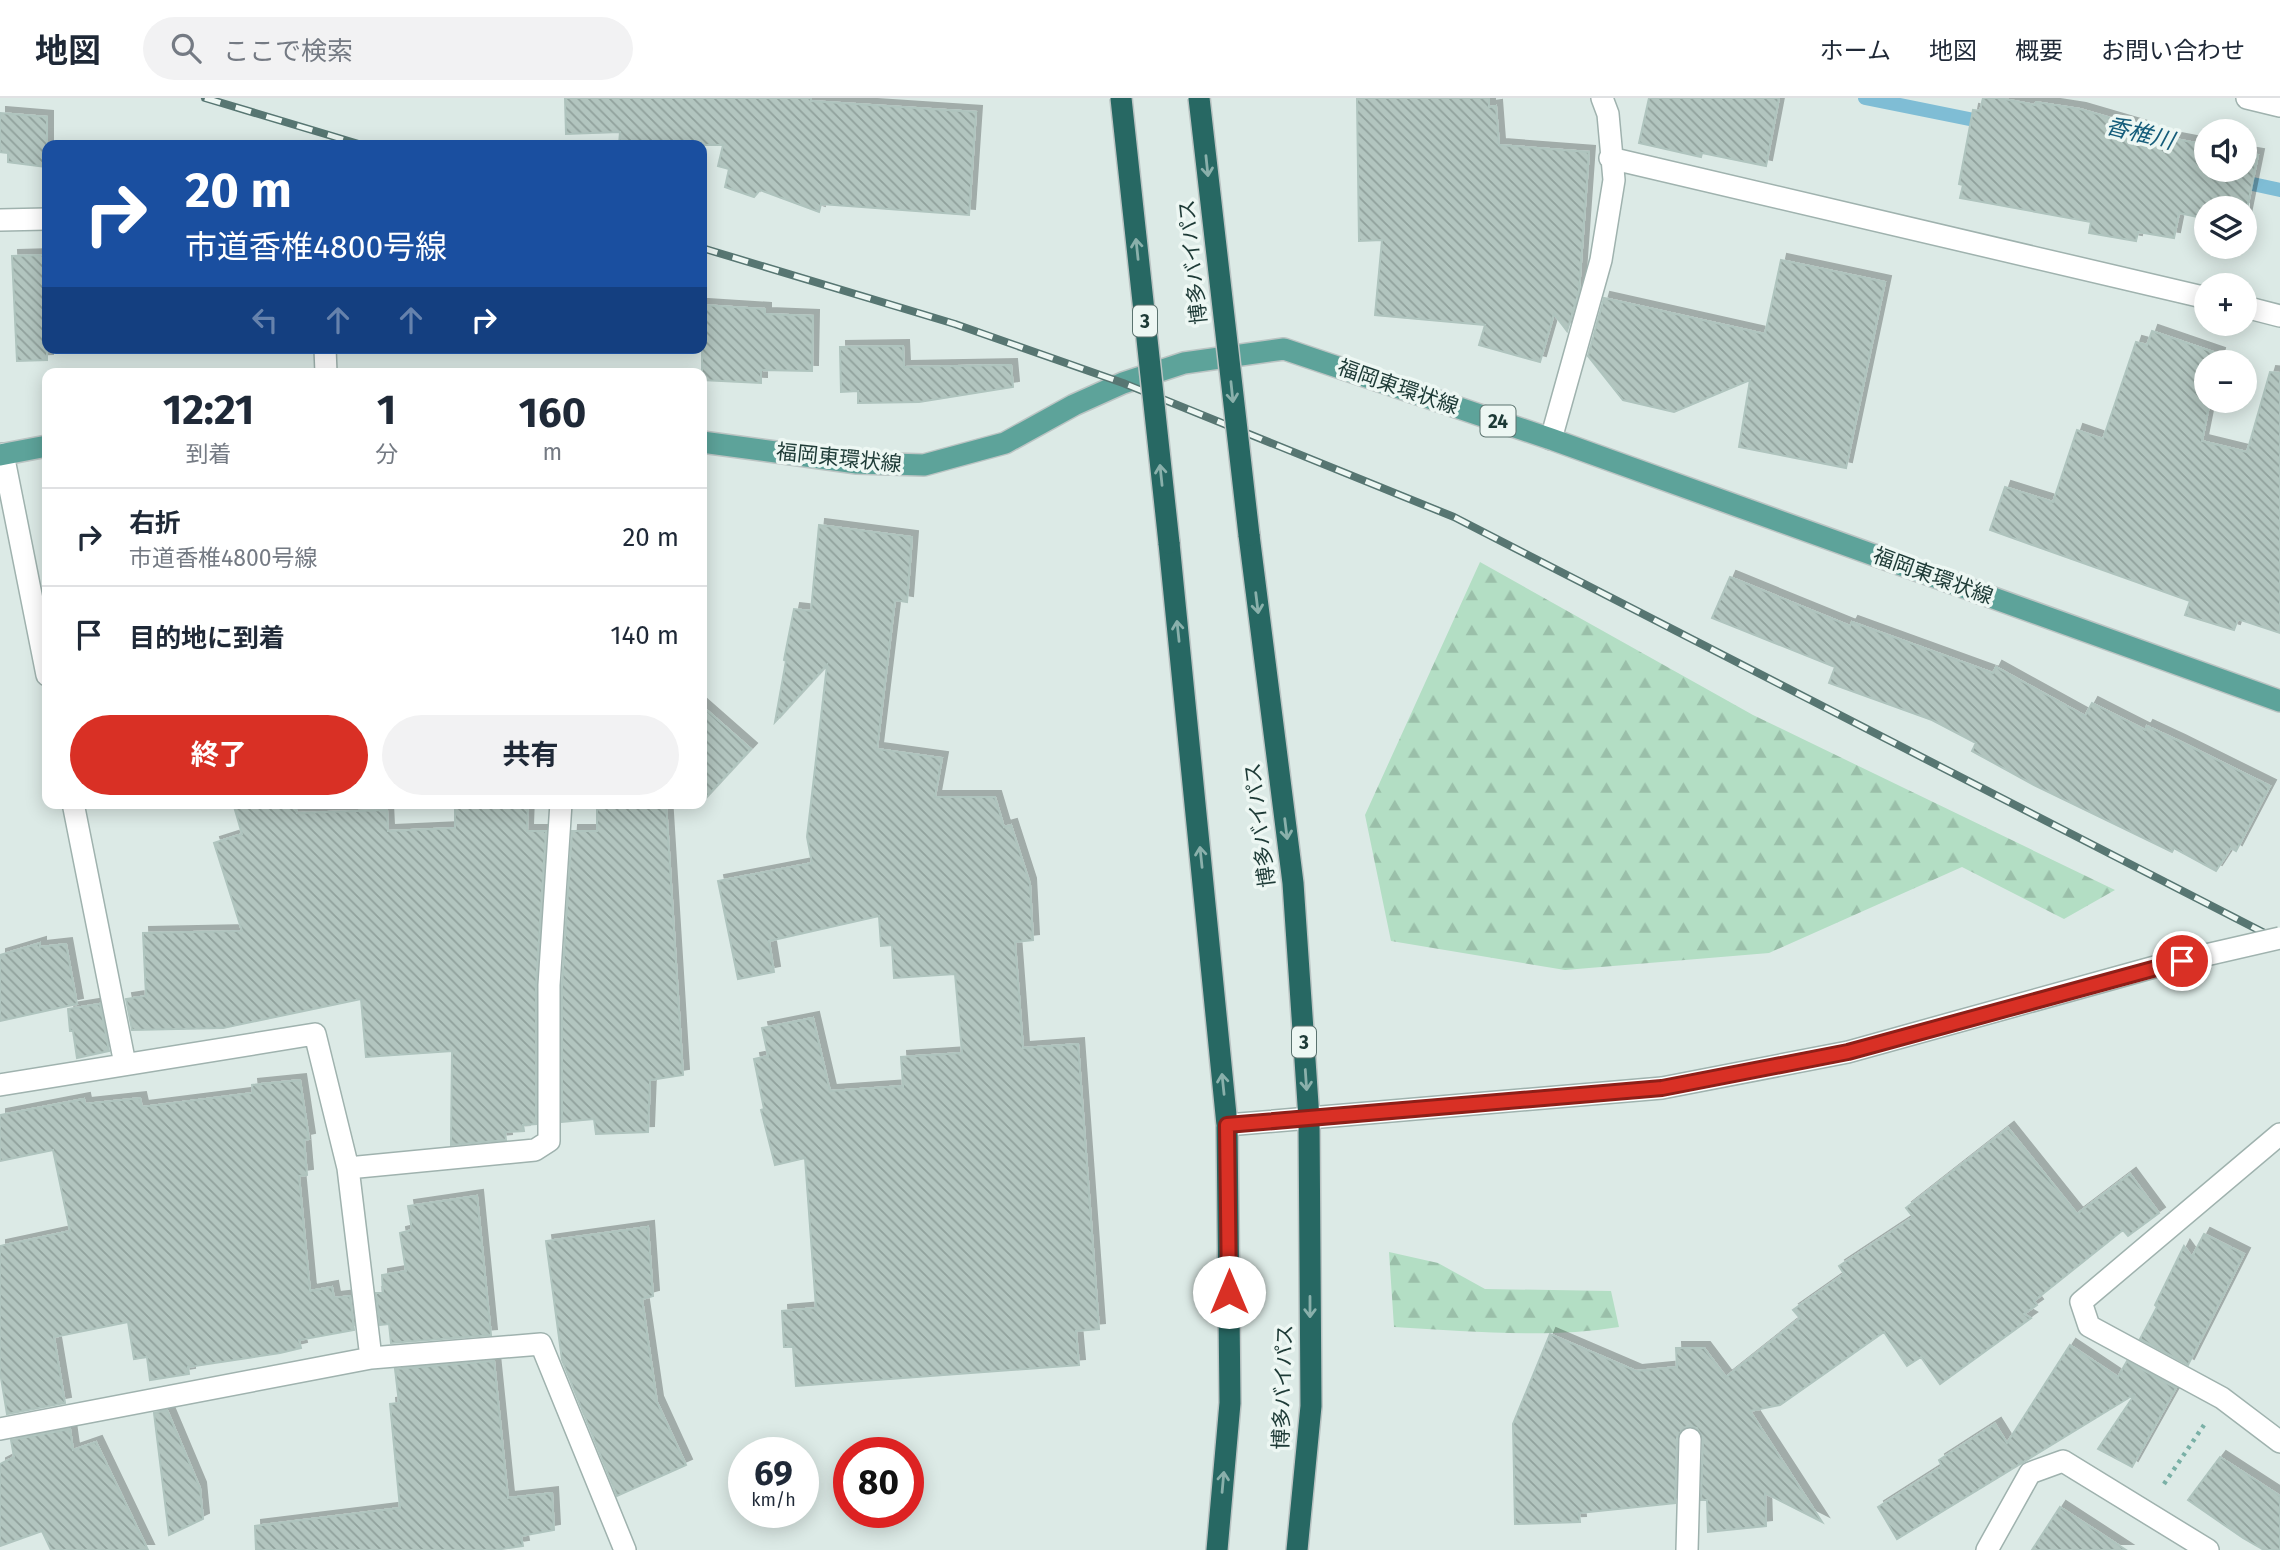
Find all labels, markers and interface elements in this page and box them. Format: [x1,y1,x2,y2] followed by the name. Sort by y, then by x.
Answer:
[143,17,633,80] search box
[167,29,205,67] icon: search
[35,31,101,71] text: 地図
[223,36,353,67] text: ここで検索
[1820,37,1891,65] text: ホーム
[1929,37,1977,65] text: 地図
[2015,37,2063,65] text: 概要
[2101,37,2245,65] text: お問い合わせ
[2103,111,2180,156] water label: 香椎川
[2194,119,2257,413] map controls
[2194,119,2257,182] button: sound
[1201,154,1214,177] one-way arrow
[185,161,292,220] text: 20 m
[70,168,161,259] icon: right
[2194,196,2257,259] button: layers
[1174,198,1212,326] street label: 博多バイパス
[185,228,447,266] text: 市道香椎4800号線
[1130,238,1143,261] one-way arrow
[2194,273,2257,336] button: +
[246,301,284,339] icon: left
[319,301,357,339] icon: ahead
[392,301,430,339] icon: ahead
[465,301,503,339] icon: right
[1133,306,1157,336] road number: 3
[2194,350,2257,413] button: −
[1334,354,1462,420] street label: 福岡東環状線
[1226,380,1239,403] one-way arrow
[163,385,254,435] text: 12:21
[377,385,396,435] text: 1
[519,388,586,438] text: 160
[1480,406,1516,436] road number: 24
[543,438,562,466] text: m
[775,438,903,478] street label: 福岡東環状線
[185,440,231,468] text: 到着
[375,440,398,468] text: 分
[1155,465,1168,487] one-way arrow
[129,508,181,539] text: 右折
[70,518,108,556] icon: right
[622,522,679,553] text: 20 m
[1869,542,1997,610] street label: 福岡東環状線
[129,544,318,572] text: 市道香椎4800号線
[1251,591,1264,614] one-way arrow
[70,616,108,654] icon: arrive
[610,620,679,651] text: 140 m
[1171,620,1184,643] one-way arrow
[129,623,285,654] text: 目的地に到着
[70,715,368,795] button: 終了
[382,715,679,795] button: 共有
[1239,761,1281,889] street label: 博多バイパス
[1279,817,1292,840] one-way arrow
[1194,846,1207,869] one-way arrow
[2152,931,2212,991] pin
[2163,942,2201,980] icon: arrive
[1292,1026,1316,1058] road number: 3
[1300,1068,1313,1091] one-way arrow
[1217,1073,1230,1095] one-way arrow
[1192,1255,1266,1329] position arrow
[1303,1296,1317,1319] one-way arrow
[1268,1324,1298,1450] street label: 博多バイパス
[833,1437,924,1528] speed limit sign: 80
[754,1452,793,1494] text: 69
[1217,1471,1230,1494] one-way arrow
[751,1489,796,1511] text: km/h

